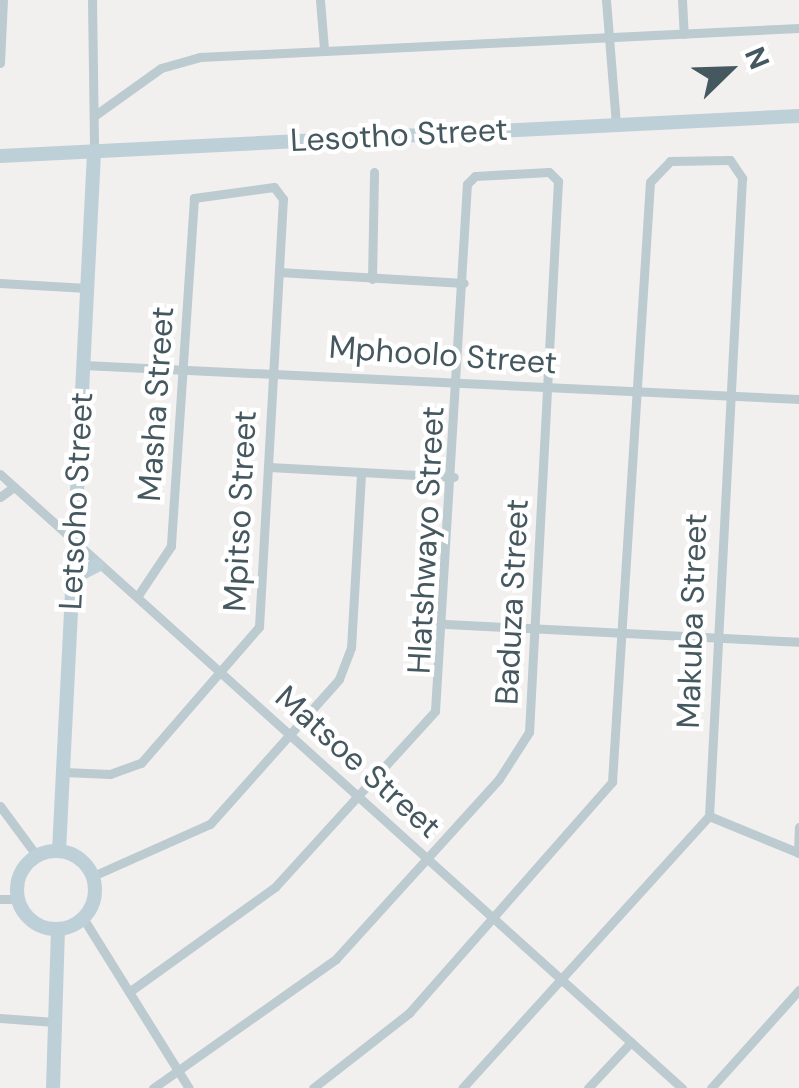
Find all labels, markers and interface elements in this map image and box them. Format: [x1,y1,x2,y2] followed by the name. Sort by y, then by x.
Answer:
[679,20,779,120] north arrow
[736,41,778,75] text: N
[289,110,509,160] street label: Lesotho Street
[130,305,182,503] street label: Masha Street
[328,328,558,382] street label: Mphoolo Street
[51,391,101,611] street label: Letsoho Street
[400,405,452,675] street label: Hlatshwayo Street
[216,409,264,613] street label: Mpitso Street
[487,498,537,706] street label: Baduza Street
[669,513,715,729] street label: Makuba Street
[268,678,448,846] street label: Matsoe Street

